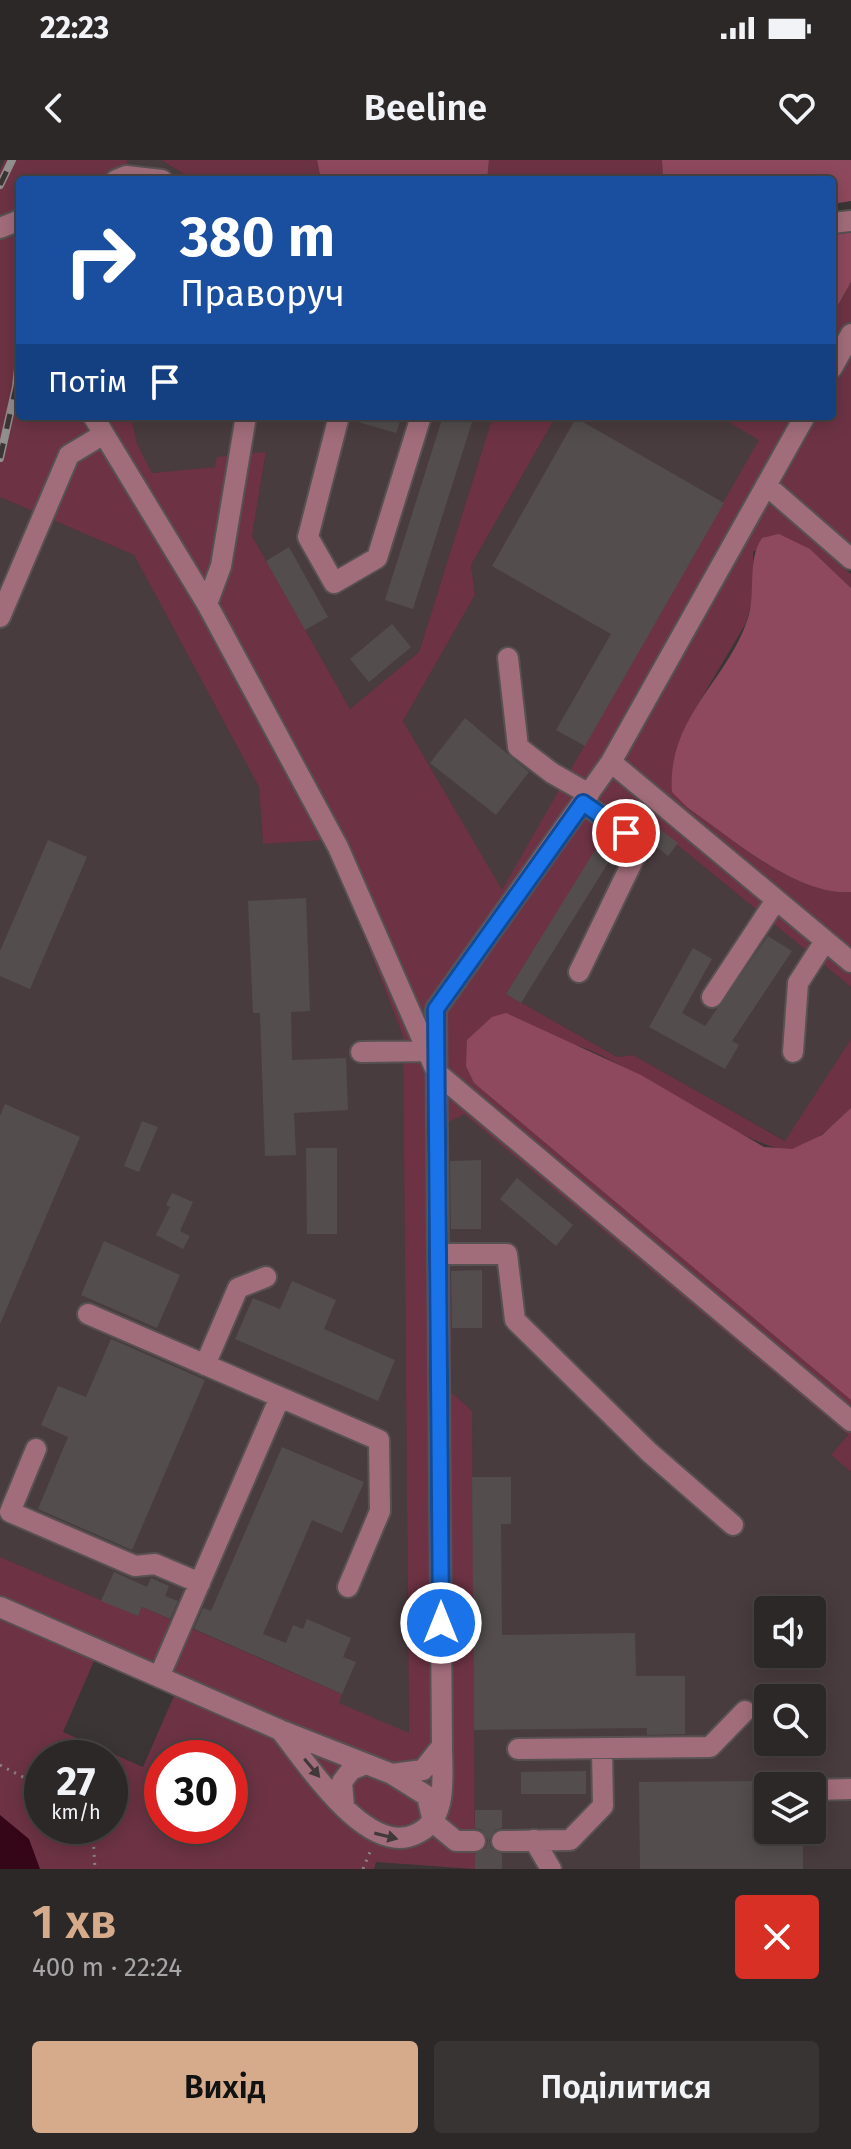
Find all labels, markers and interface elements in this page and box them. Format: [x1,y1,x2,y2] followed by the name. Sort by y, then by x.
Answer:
[40,10,109,46] text: 22:23
[32,86,76,130] icon: back
[364,86,487,130] text: Beeline
[775,86,819,130] icon: heart
[180,204,335,271] text: 380 m
[48,208,152,312] icon: right
[180,272,345,316] text: Праворуч
[143,360,187,404] icon: arrive
[48,364,127,400] text: Потім
[592,799,660,867] pin
[604,811,648,855] icon: arrive
[399,1581,483,1665] position arrow
[754,1596,826,1844] map controls
[754,1596,826,1668] button: sound
[754,1684,826,1756] button: search
[144,1740,248,1844] speed limit sign: 30
[57,1758,96,1806] text: 27
[303,1758,320,1778] one-way arrow
[754,1772,826,1844] button: layers
[51,1800,101,1824] text: km/h
[373,1830,398,1842] one-way arrow
[32,1893,117,1951] text: 1 хв
[735,1895,819,1979] button: close
[32,1952,182,1983] text: 400 m · 22:24
[32,2041,418,2133] button: Вихід
[434,2041,819,2133] button: Поділитися

